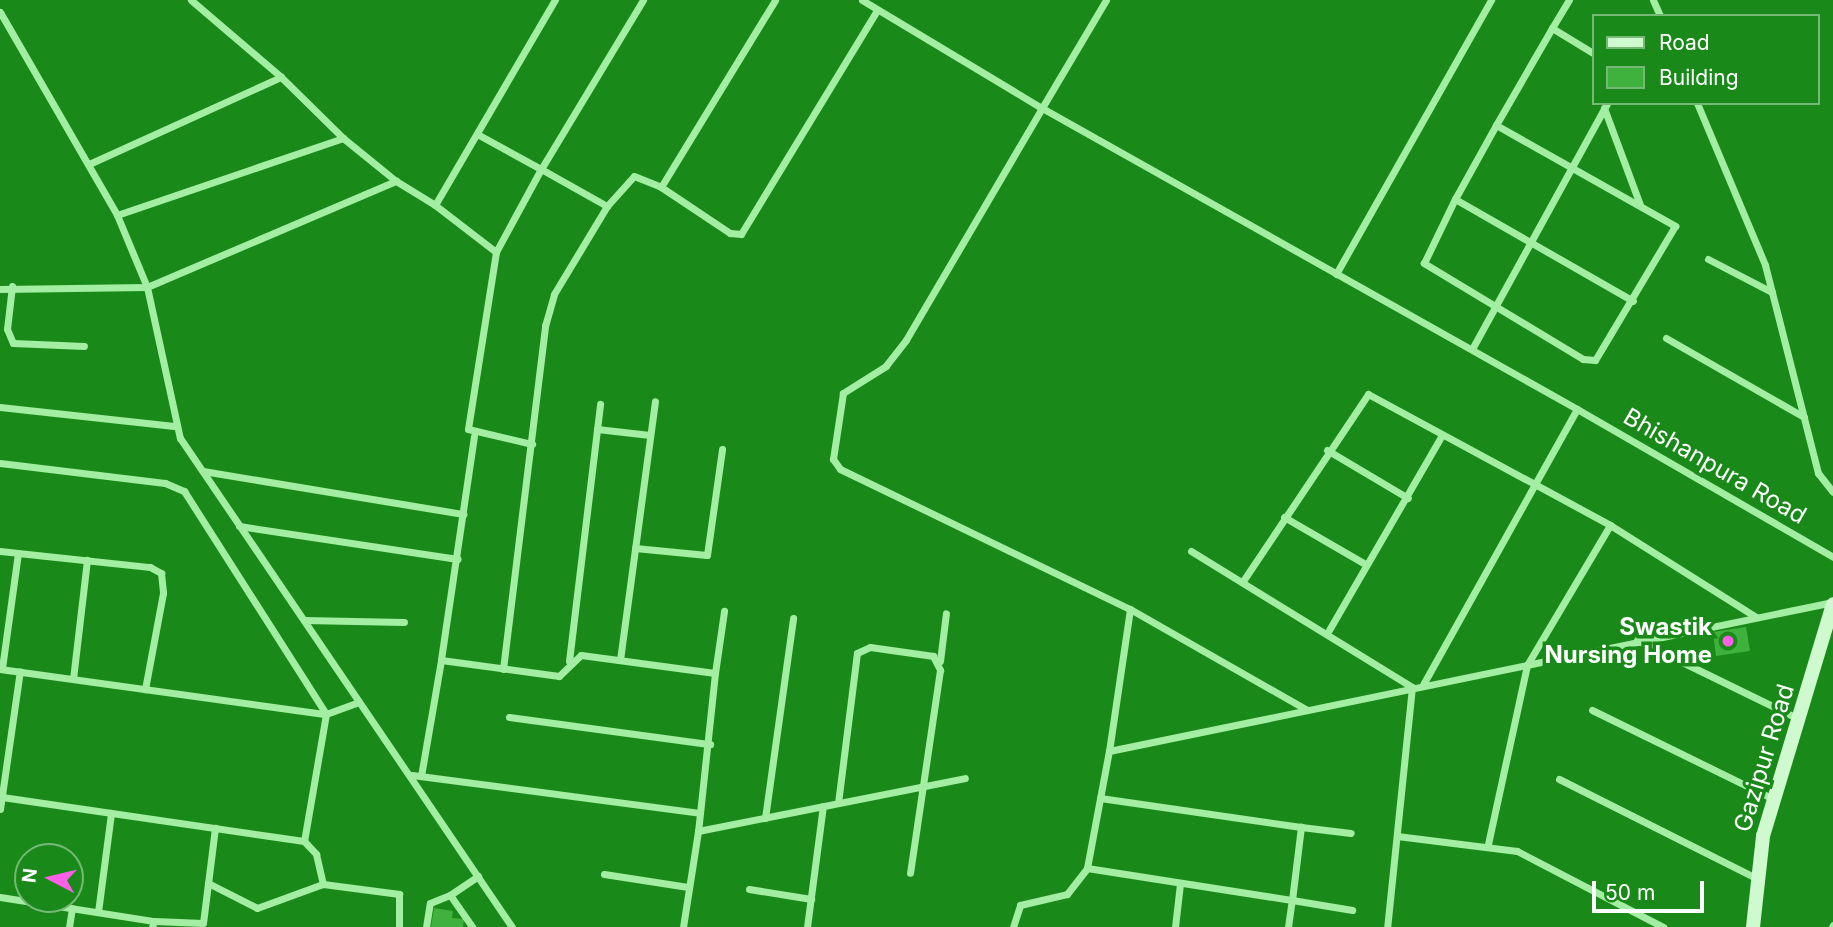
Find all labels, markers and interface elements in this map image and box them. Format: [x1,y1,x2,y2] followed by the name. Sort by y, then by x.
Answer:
[1591,14,1819,105] legend
[1659,30,1710,55] text: Road
[1659,65,1739,90] text: Building
[1618,402,1812,530] street label: Bhishanpura Road
[1544,613,1712,669] place label: Swastik Nursing Home
[1718,631,1738,651] marker: Swastik Nursing Home
[1728,681,1800,835] street label: Gazipur Road
[14,843,84,913] north arrow
[17,867,42,884] text: N
[1595,867,1707,911] scale bar
[1605,880,1655,905] text: 50 m

